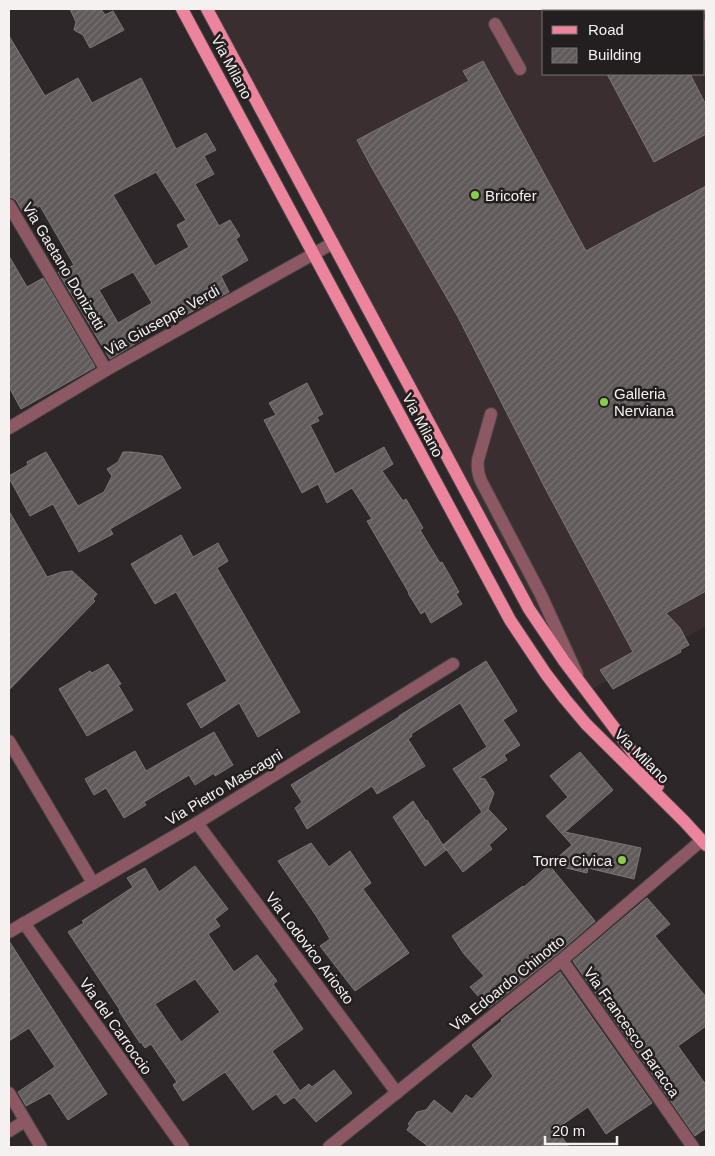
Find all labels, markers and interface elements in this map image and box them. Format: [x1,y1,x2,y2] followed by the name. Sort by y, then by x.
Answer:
[542,10,705,75] legend
[588,21,624,38] text: Road
[208,32,256,102] street label: Via Milano
[588,46,641,63] text: Building
[485,187,537,204] place label: Bricofer
[469,189,481,201] marker: Bricofer
[19,199,109,333] street label: Via Gaetano Donizetti
[102,282,222,358] street label: Via Giuseppe Verdi
[614,385,675,419] place label: Galleria Nerviana
[399,390,447,460] street label: Via Milano
[598,396,610,408] marker: Galleria Nerviana
[611,725,673,787] street label: Via Milano
[163,745,285,829] street label: Via Pietro Mascagni
[533,852,613,869] place label: Torre Civica
[616,854,628,866] marker: Torre Civica
[262,889,358,1007] street label: Via Lodovico Ariosto
[446,932,568,1034] street label: Via Edoardo Chinotto
[581,964,684,1101] street label: Via Francesco Baracca
[76,974,156,1078] street label: Via del Carroccio
[545,1114,618,1146] scale bar
[552,1122,585,1139] text: 20 m

